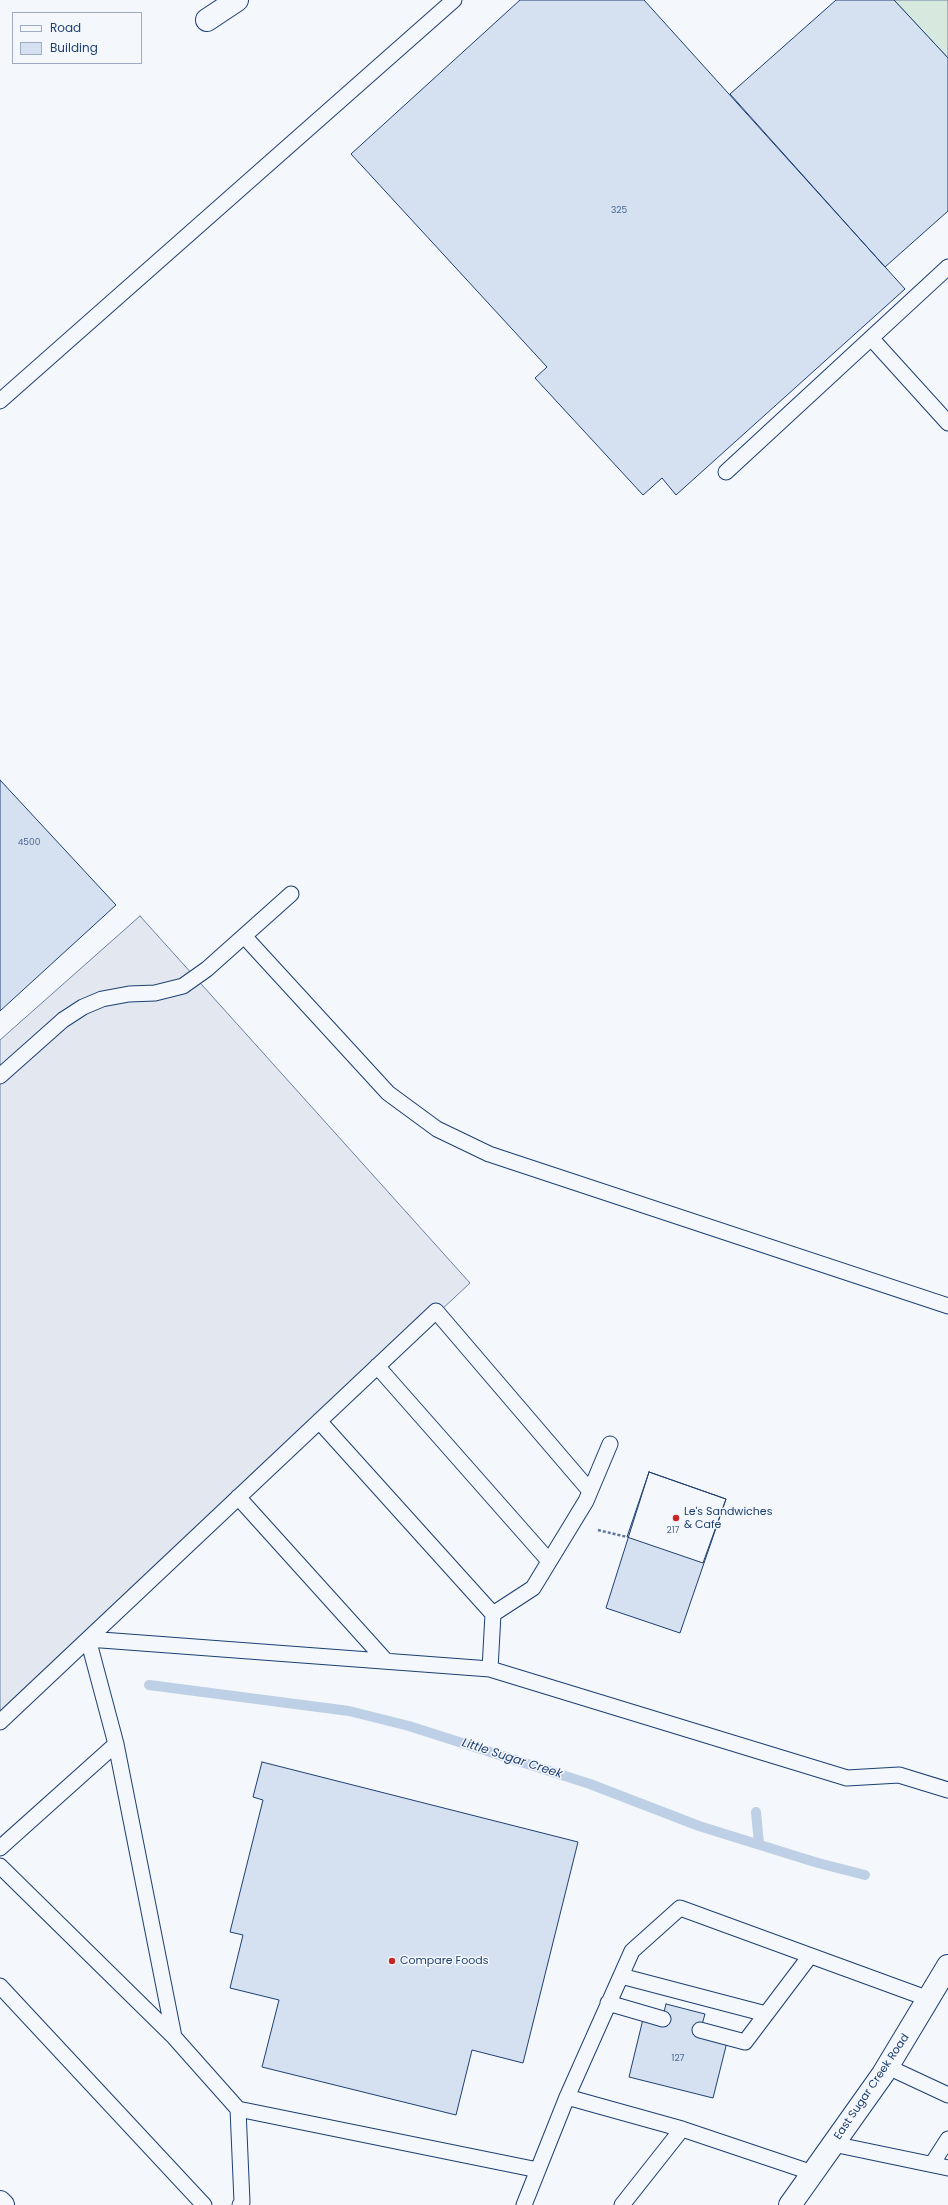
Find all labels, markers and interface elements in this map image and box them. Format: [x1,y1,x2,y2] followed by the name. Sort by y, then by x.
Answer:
[12,12,142,64] legend
[50,19,81,36] text: Road
[50,39,98,56] text: Building
[611,206,627,216] house number: 325
[18,838,40,848] house number: 4500
[684,1505,772,1531] place label: Le's Sandwiches & Cafe
[671,1513,681,1523] marker: Le's Sandwiches & Cafe
[667,1526,679,1536] house number: 217
[460,1736,564,1782] water label: Little Sugar Creek
[400,1954,488,1968] place label: Compare Foods
[387,1956,397,1966] marker: Compare Foods
[832,2032,912,2142] street label: East Sugar Creek Road
[672,2054,684,2064] house number: 127

